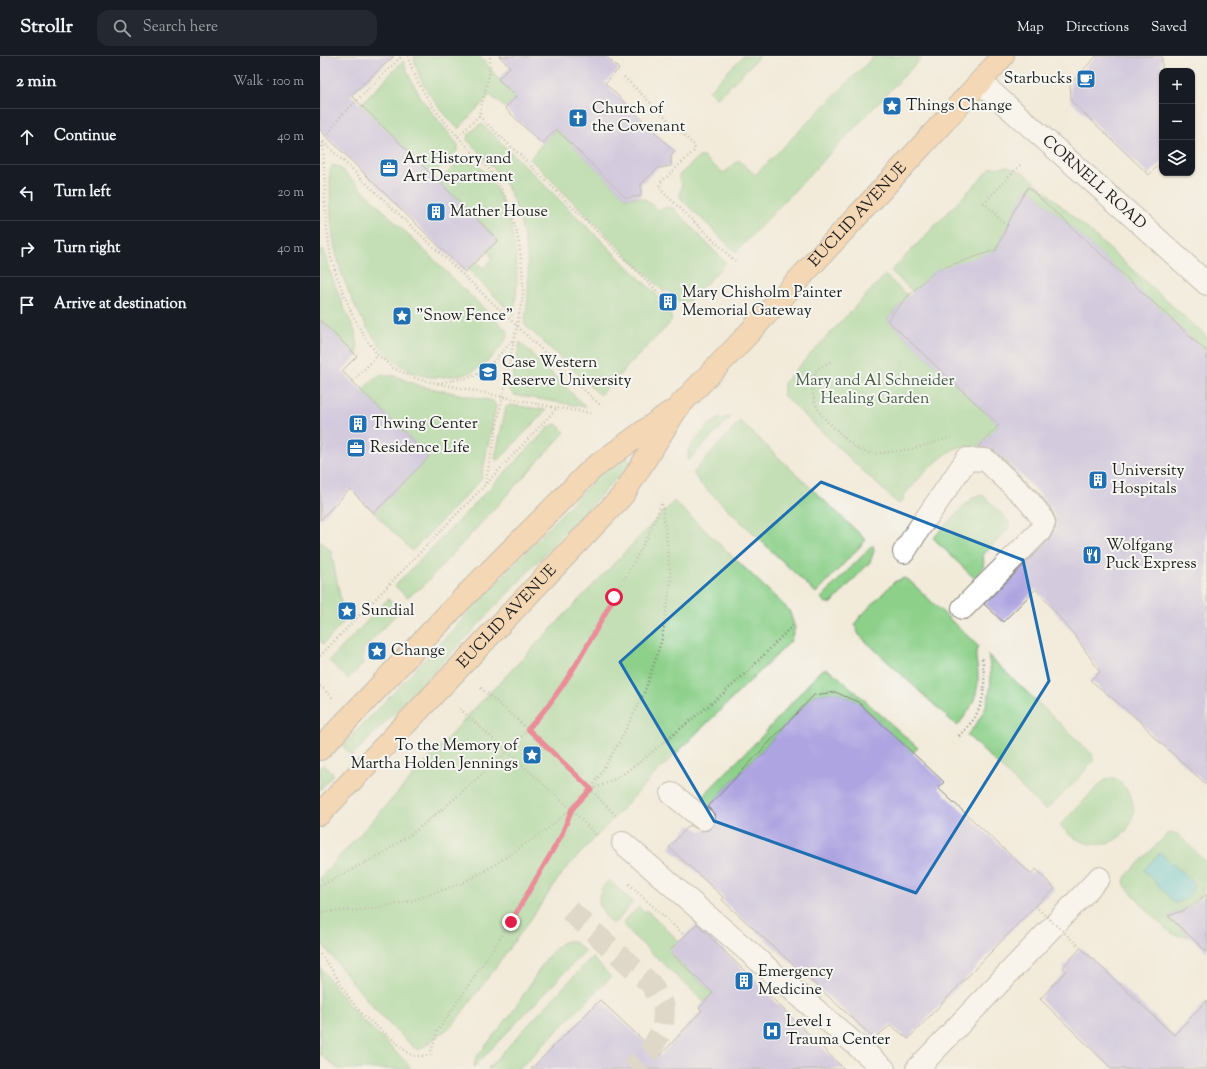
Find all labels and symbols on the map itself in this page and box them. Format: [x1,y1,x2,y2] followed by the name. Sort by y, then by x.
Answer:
[1004,68,1072,91] place label: Starbucks
[1075,68,1097,90] cafe icon: Starbucks
[881,95,903,117] place icon: Things Change
[906,95,1012,118] place label: Things Change
[592,98,686,139] place label: Church of the Covenant
[567,107,589,129] church icon: Church of the Covenant
[1037,130,1151,235] street label: CORNELL ROAD
[403,148,514,189] place label: Art History and Art Department
[378,157,400,179] office icon: Art History and Art Department
[804,157,913,273] street label: EUCLID AVENUE
[425,201,447,223] building icon: Mather House
[450,201,548,224] place label: Mather House
[682,282,842,323] place label: Mary Chisholm Painter Memorial Gateway
[657,291,679,313] building icon: Mary Chisholm Painter Memorial Gateway
[391,305,413,327] place icon: "Snow Fence"
[416,305,513,328] place label: "Snow Fence"
[502,352,632,393] place label: Case Western Reserve University
[477,361,499,383] school or university icon: Case Western Reserve University
[796,370,954,411] park label: Mary and Al Schneider Healing Garden
[347,413,369,435] building icon: Thwing Center
[372,413,478,436] place label: Thwing Center
[345,437,367,459] office icon: Residence Life
[370,437,470,460] place label: Residence Life
[1112,460,1185,501] place label: University Hospitals
[1087,469,1109,491] building icon: University Hospitals
[1106,535,1196,576] place label: Wolfgang Puck Express
[1081,544,1103,566] restaurant icon: Wolfgang Puck Express
[452,560,563,674] street label: EUCLID AVENUE
[605,588,623,606] route start
[336,600,358,622] place icon: Sundial
[361,600,415,623] place label: Sundial
[366,640,388,662] place icon: Change
[391,640,445,663] place label: Change
[351,735,519,776] place label: To the Memory of Martha Holden Jennings
[521,744,543,766] place icon: To the Memory of Martha Holden Jennings
[502,913,520,931] route end
[758,961,833,1002] place label: Emergency Medicine
[733,970,755,992] building icon: Emergency Medicine
[786,1011,890,1052] place label: Level 1 Trauma Center
[761,1020,783,1042] hospital icon: Level 1 Trauma Center

